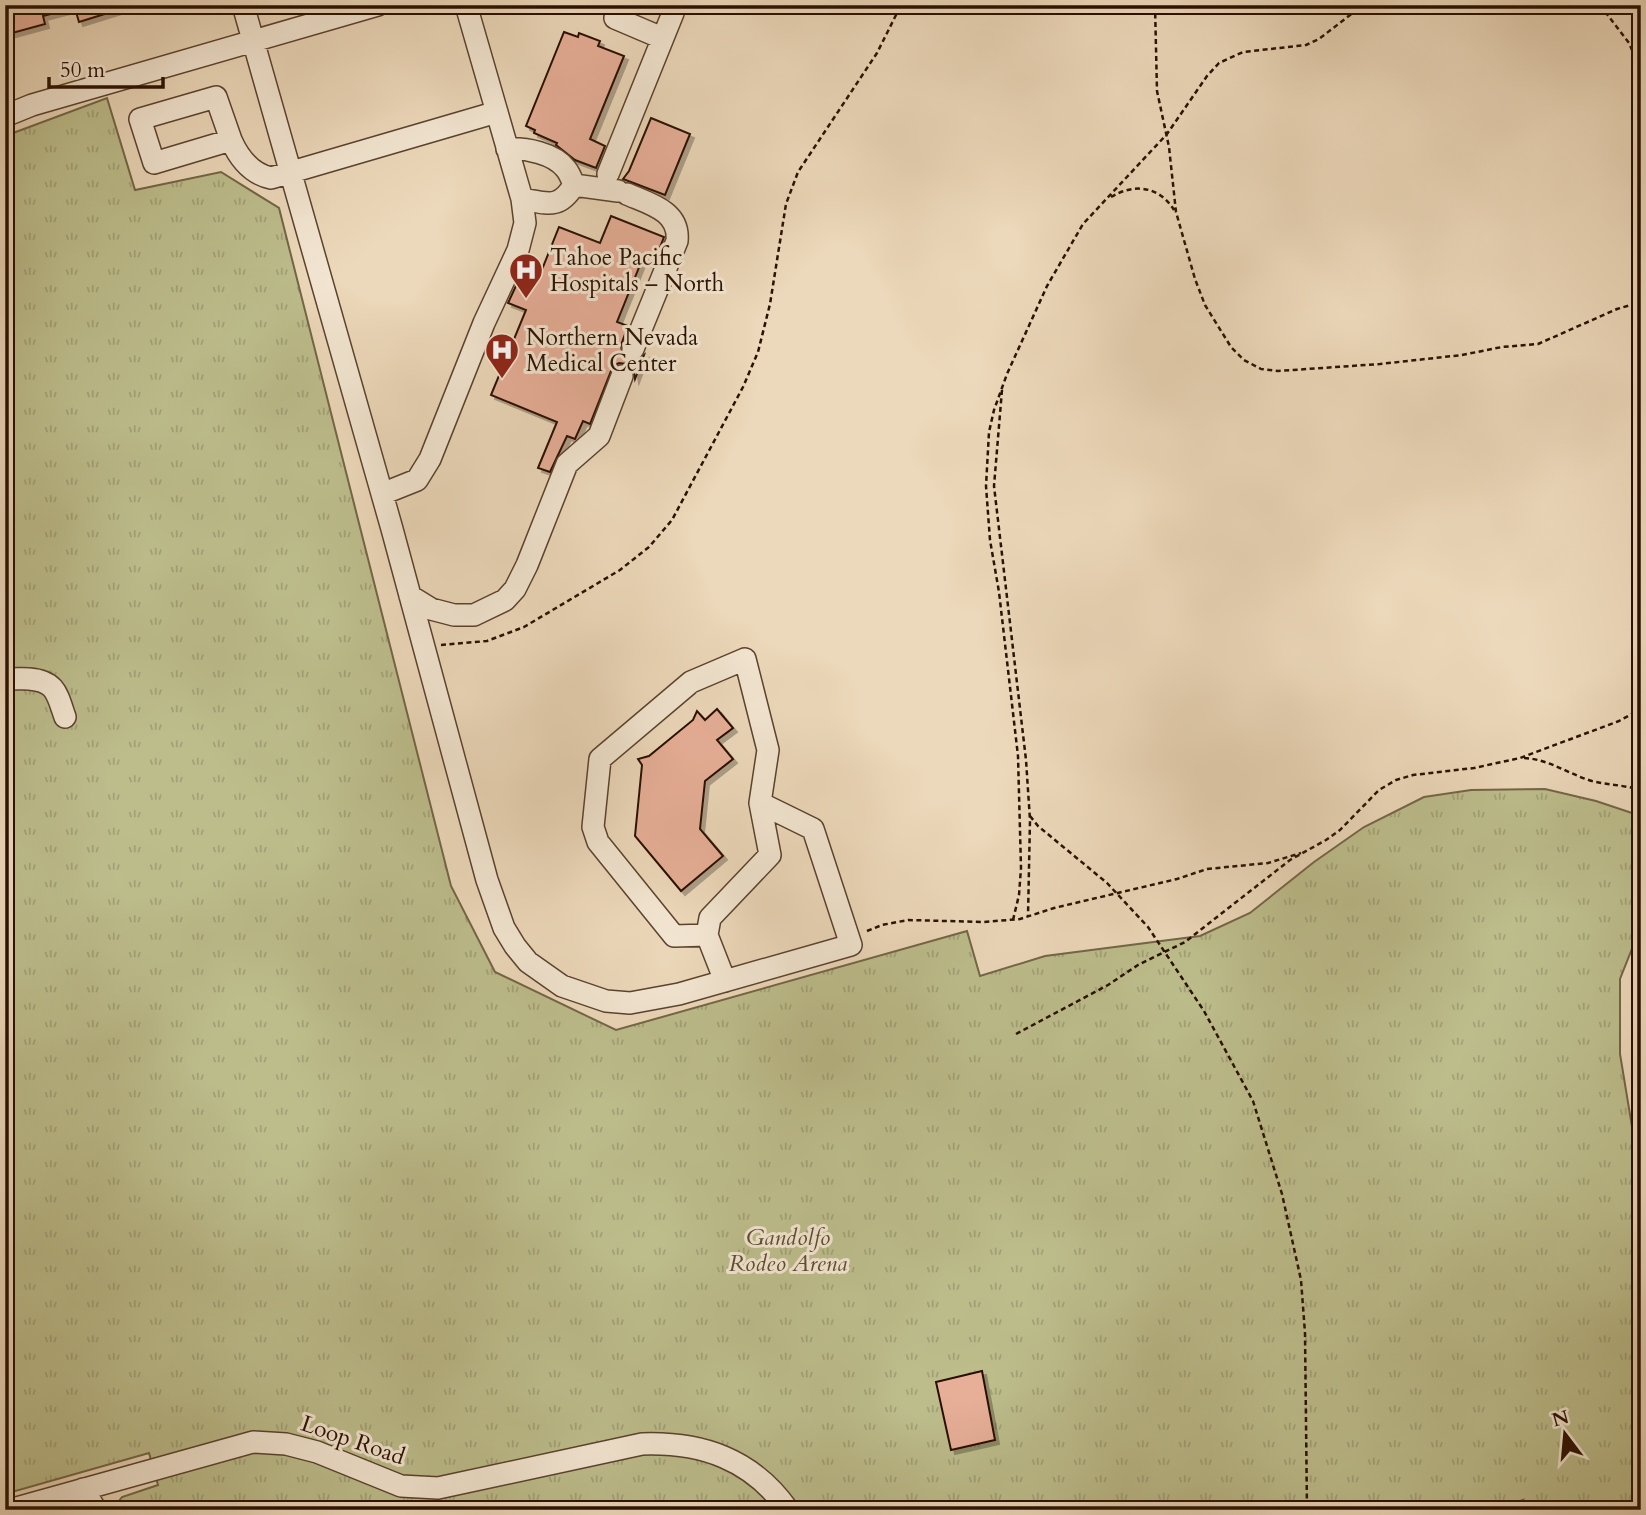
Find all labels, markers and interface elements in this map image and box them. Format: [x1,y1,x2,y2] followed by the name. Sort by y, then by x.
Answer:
[49,46,163,90] scale bar
[60,56,105,85] text: 50 m
[550,242,725,299] place label: Tahoe Pacific Hospitals – North
[507,251,545,300] hospital icon: Tahoe Pacific Hospitals – North
[526,322,698,379] place label: Northern Nevada Medical Center
[483,331,521,380] hospital icon: Northern Nevada Medical Center
[729,1222,847,1279] park label: Gandolfo Rodeo Arena
[1530,1400,1600,1470] north arrow
[1549,1404,1573,1433] text: N
[297,1408,410,1472] street label: Loop Road

